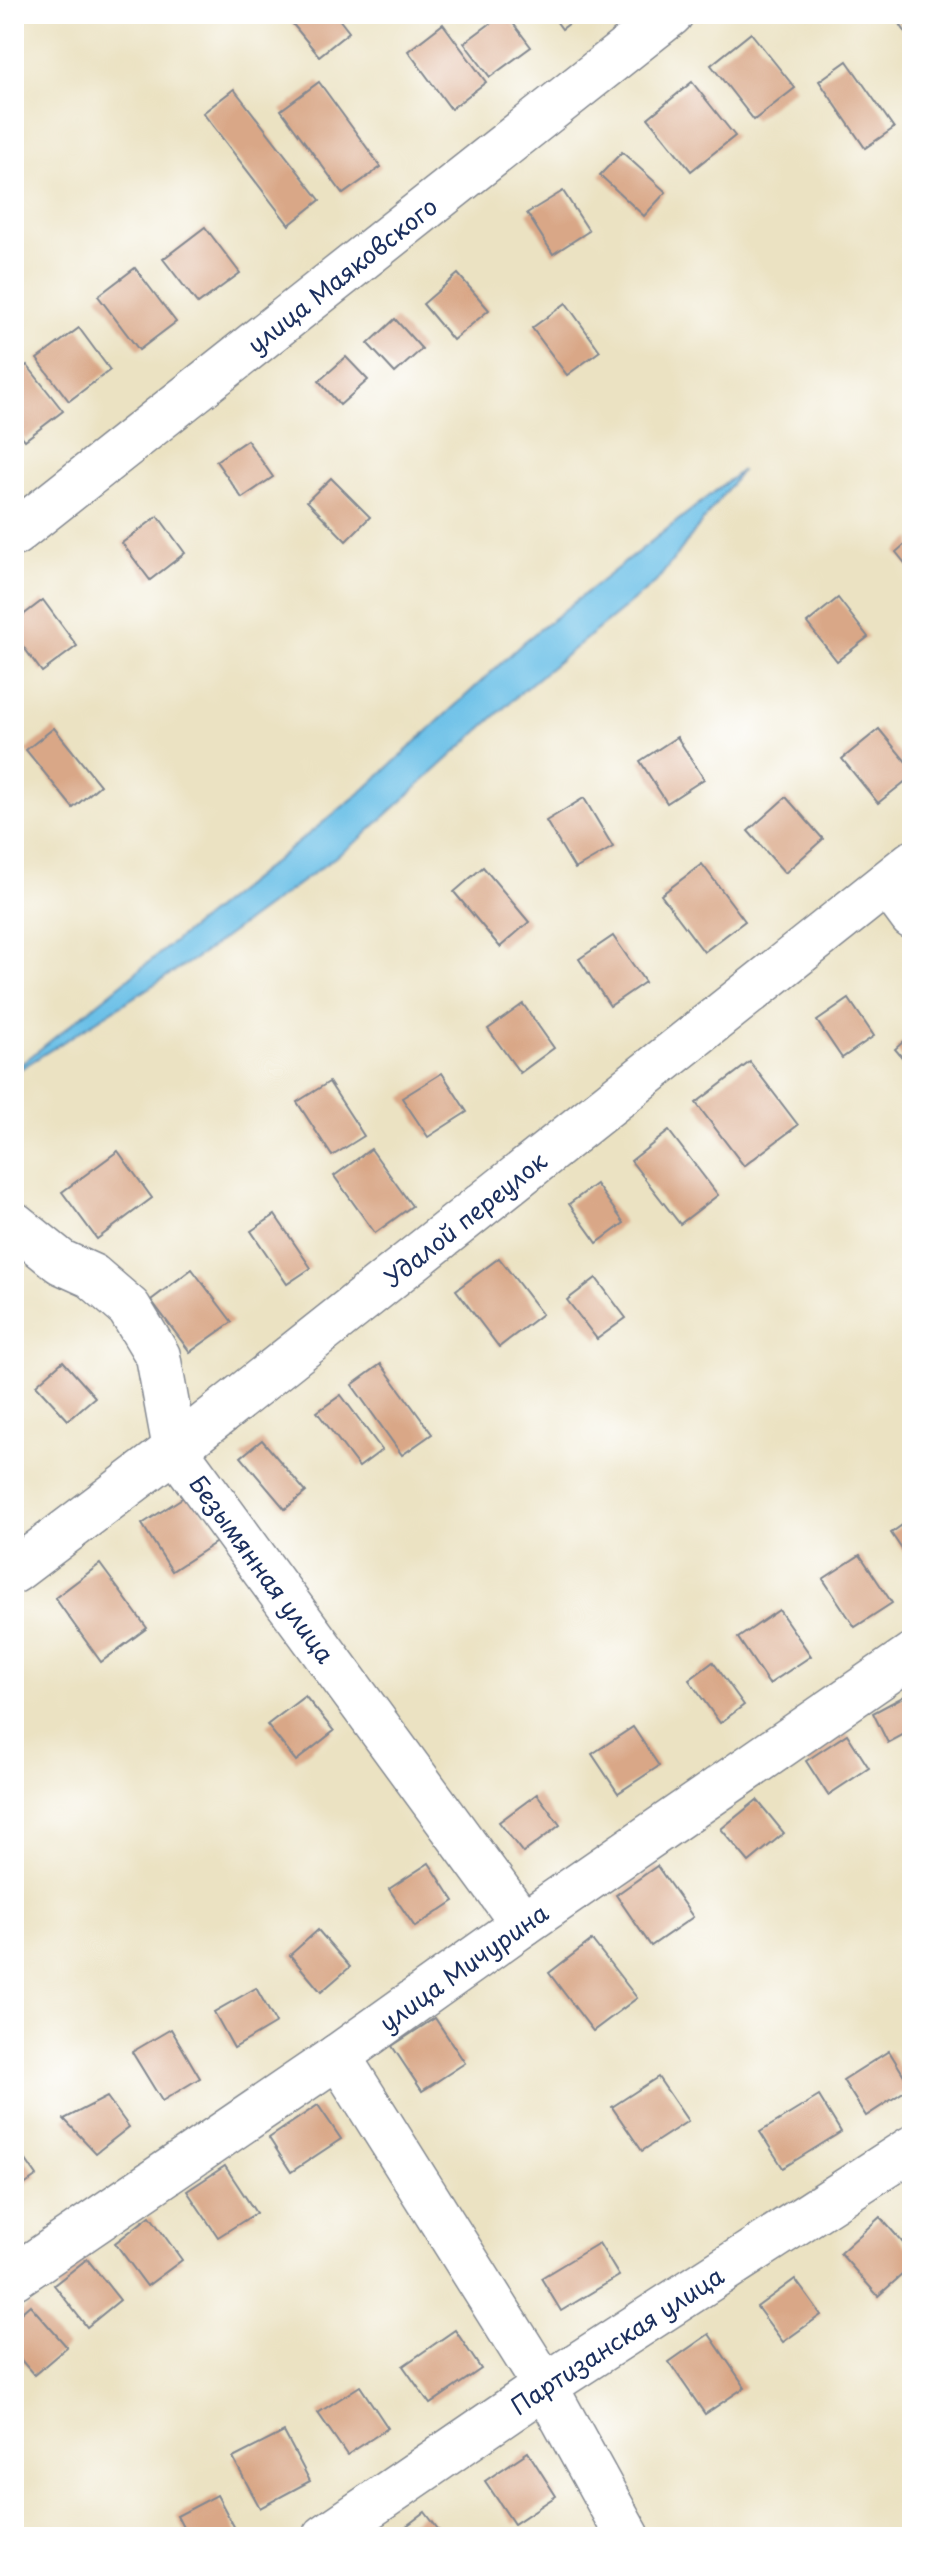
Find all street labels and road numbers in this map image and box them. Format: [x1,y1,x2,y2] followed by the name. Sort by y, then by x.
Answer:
[239,188,445,361] street label: улица Маяковского
[375,1142,554,1295] street label: Удалой переулок
[181,1467,344,1670] street label: Безымянная улица
[371,1894,555,2039] street label: улица Мичурина
[503,2257,730,2423] street label: Партизанская улица

